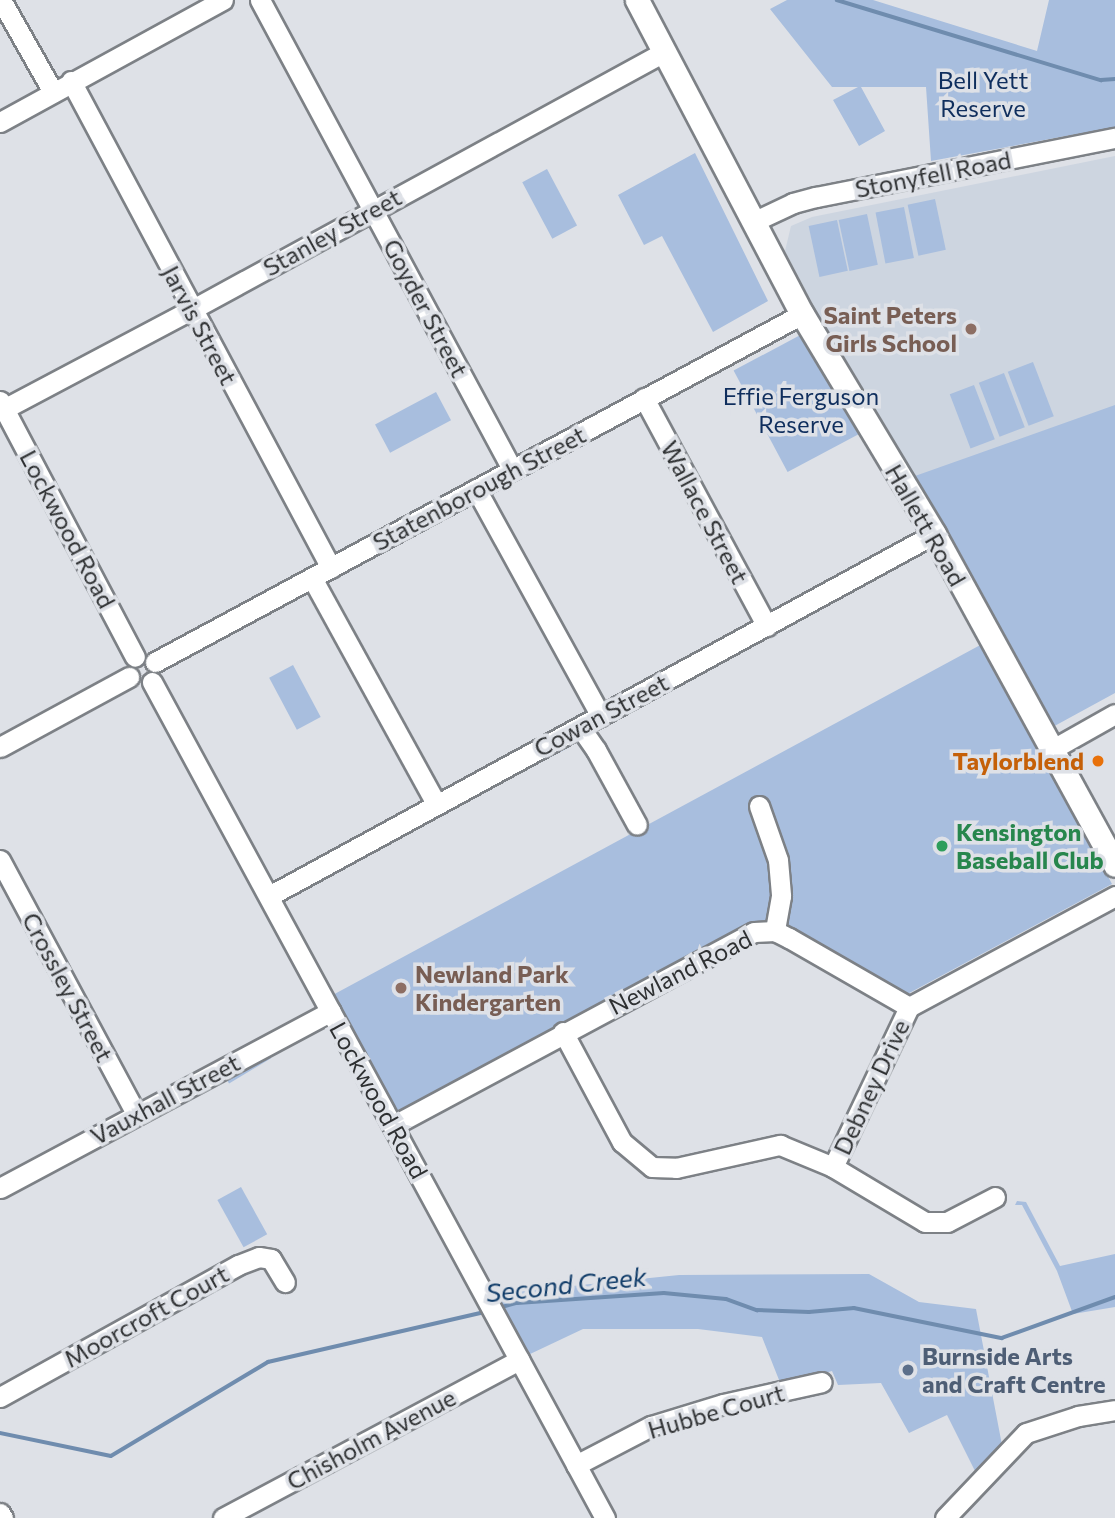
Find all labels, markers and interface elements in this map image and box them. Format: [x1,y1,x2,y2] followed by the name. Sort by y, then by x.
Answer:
[938,66,1028,122] park label: Bell Yett Reserve
[853,145,1013,203] street label: Stonyfell Road
[258,182,406,282] street label: Stanley Street
[378,234,474,382] street label: Goyder Street
[157,260,243,390] street label: Jarvis Street
[823,301,957,357] place label: Saint Peters Girls School
[963,321,979,337] marker: Saint Peters Girls School
[723,382,879,438] park label: Effie Ferguson Reserve
[368,420,590,556] street label: Statenborough Street
[655,436,755,588] street label: Wallace Street
[14,445,122,613] street label: Lockwood Road
[880,459,972,591] street label: Hallett Road
[529,668,673,762] street label: Cowan Street
[953,747,1084,775] place label: Taylorblend
[1090,753,1106,769] marker: Taylorblend
[956,818,1104,874] place label: Kensington Baseball Club
[934,838,950,854] marker: Kensington Baseball Club
[17,907,119,1067] street label: Crossley Street
[604,924,756,1020] street label: Newland Road
[415,960,569,1016] place label: Newland Park Kindergarten
[393,980,409,996] marker: Newland Park Kindergarten
[827,1015,915,1159] street label: Debney Drive
[324,1017,434,1183] street label: Lockwood Road
[85,1048,245,1150] street label: Vauxhall Street
[59,1259,233,1373] street label: Moorcroft Court
[484,1260,648,1308] water label: Second Creek
[922,1342,1106,1398] place label: Burnside Arts and Craft Centre
[900,1362,916,1378] marker: Burnside Arts and Craft Centre
[644,1378,788,1444] street label: Hubbe Court
[282,1382,460,1496] street label: Chisholm Avenue

